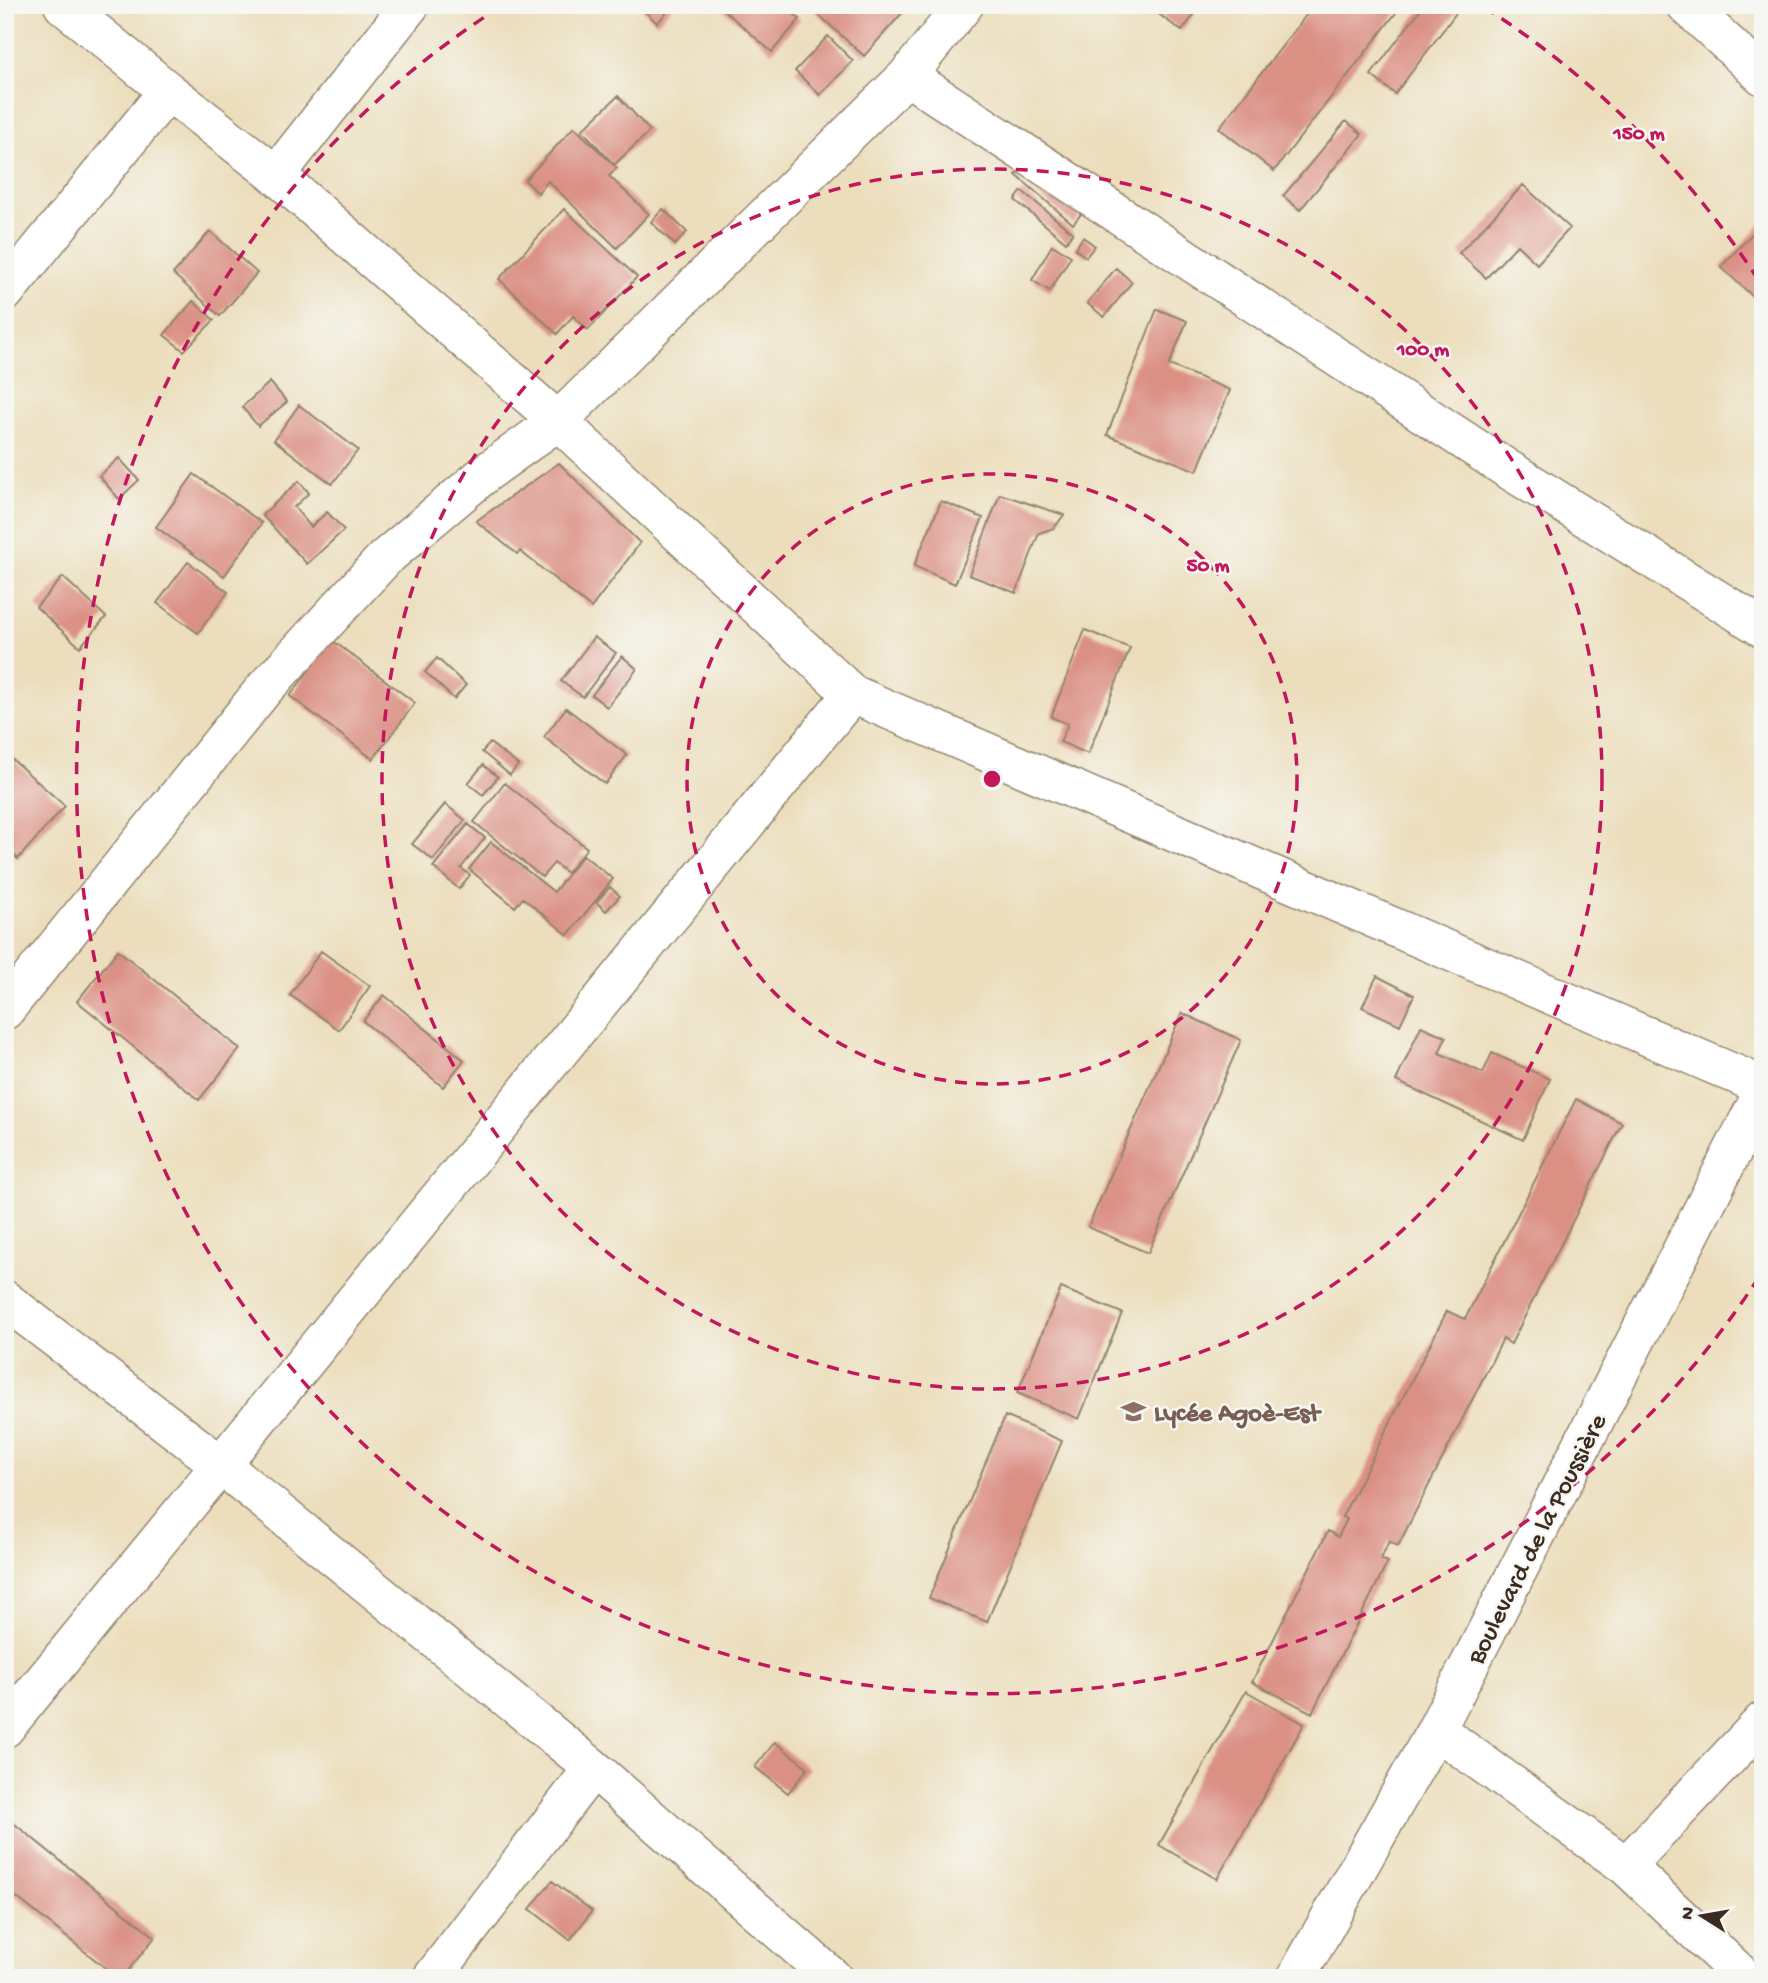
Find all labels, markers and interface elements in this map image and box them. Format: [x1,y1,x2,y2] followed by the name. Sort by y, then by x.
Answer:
[1612,123,1665,148] text: 150 m
[1396,339,1449,364] text: 100 m
[1187,555,1230,580] text: 50 m
[980,767,1004,791] centre of rings
[1120,1397,1148,1425] school or university icon: Lycée Agoè-Est
[1154,1400,1322,1431] place label: Lycée Agoè-Est
[1462,1409,1616,1671] street label: Boulevard de la Poussière
[1666,1882,1736,1952] north arrow
[1676,1905,1701,1922] text: N

